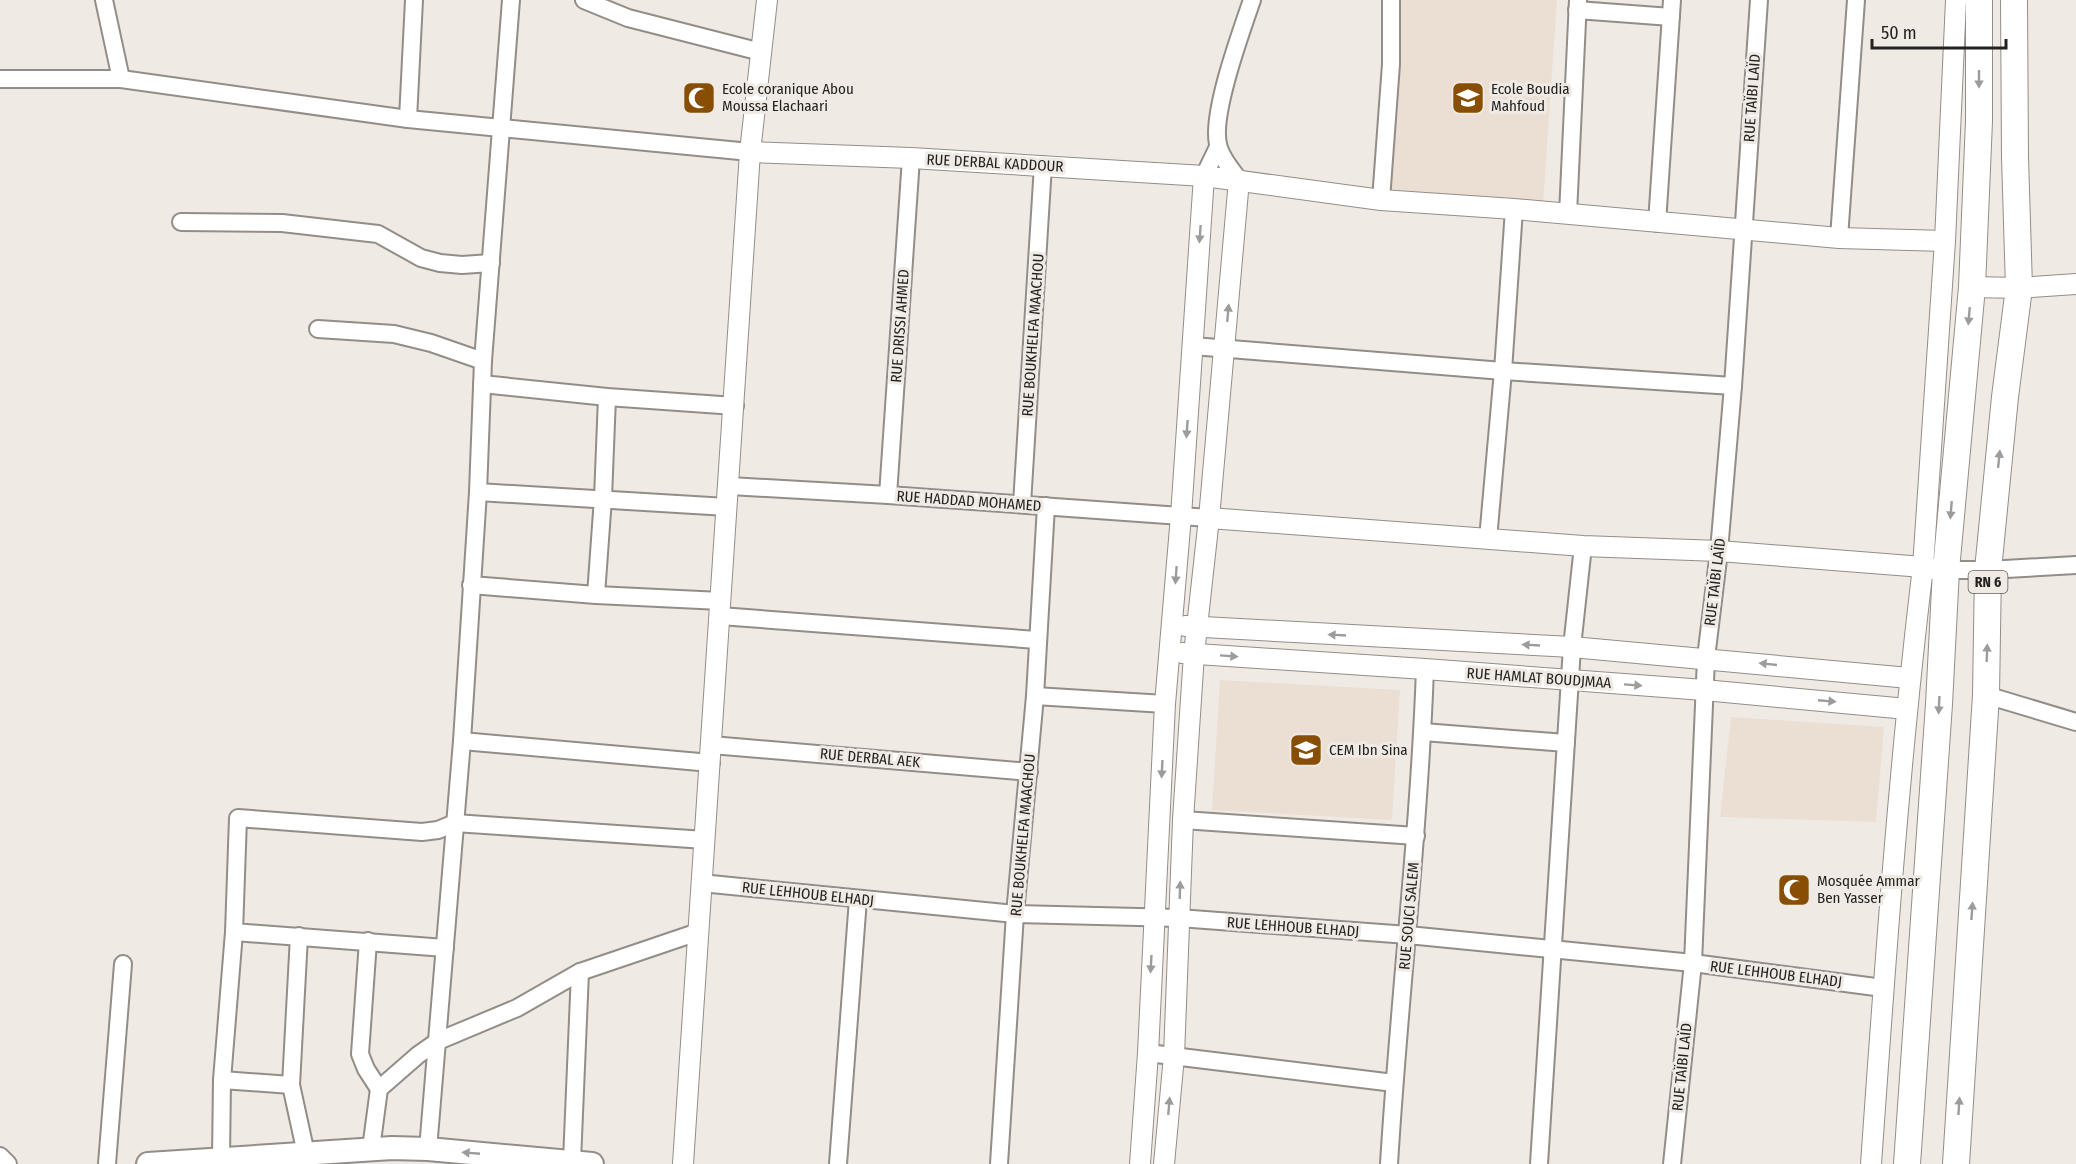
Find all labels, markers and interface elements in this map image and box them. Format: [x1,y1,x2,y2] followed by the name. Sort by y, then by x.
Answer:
[1872,12,2006,50] scale bar
[1881,22,1917,44] text: 50 m
[1740,53,1764,143] street label: RUE TAÏBI LAÏD
[1974,70,1984,89] one-way arrow
[681,80,717,116] mosque icon: Ecole coranique Abou Moussa Elachaari
[722,80,854,115] place label: Ecole coranique Abou Moussa Elachaari
[1450,80,1486,116] school or university icon: Ecole Boudia Mahfoud
[1491,80,1570,115] place label: Ecole Boudia Mahfoud
[926,150,1064,176] street label: RUE DERBAL KADDOUR
[1195,225,1205,244] one-way arrow
[1018,253,1048,417] street label: RUE BOUKHELFA MAACHOU
[887,269,913,383] street label: RUE DRISSI AHMED
[1223,304,1233,323] one-way arrow
[1964,307,1974,326] one-way arrow
[1182,419,1192,438] one-way arrow
[1994,450,2004,469] one-way arrow
[896,487,1042,515] street label: RUE HADDAD MOHAMED
[1946,501,1956,520] one-way arrow
[1701,537,1729,627] street label: RUE TAÏBI LAÏD
[1172,565,1181,584] one-way arrow
[1968,571,2008,593] road number: RN 6
[1327,630,1346,639] one-way arrow
[1522,641,1541,650] one-way arrow
[1982,644,1992,663] one-way arrow
[1219,651,1238,660] one-way arrow
[1758,659,1777,669] one-way arrow
[1466,664,1612,692] street label: RUE HAMLAT BOUDJMAA
[1623,680,1642,689] one-way arrow
[1934,695,1943,714] one-way arrow
[1818,696,1837,706] one-way arrow
[1288,732,1324,768] school or university icon: CEM Ibn Sina
[1329,741,1408,759] place label: CEM Ibn Sina
[819,745,921,771] street label: RUE DERBAL AEK
[1007,753,1039,917] street label: RUE BOUKHELFA MAACHOU
[1157,760,1166,779] one-way arrow
[1395,862,1423,970] street label: RUE SOUCI SALEM
[1776,872,1812,908] mosque icon: Mosquée Ammar Ben Yasser
[1817,872,1921,907] place label: Mosquée Ammar Ben Yasser
[741,878,875,910] street label: RUE LEHHOUB ELHADJ
[1175,881,1185,900] one-way arrow
[1967,902,1977,921] one-way arrow
[1226,913,1360,941] street label: RUE LEHHOUB ELHADJ
[1147,954,1156,973] one-way arrow
[1709,957,1843,991] street label: RUE LEHHOUB ELHADJ
[1668,1022,1696,1112] street label: RUE TAÏBI LAÏD
[1164,1096,1174,1115] one-way arrow
[1955,1096,1964,1115] one-way arrow
[461,1148,480,1157] one-way arrow

